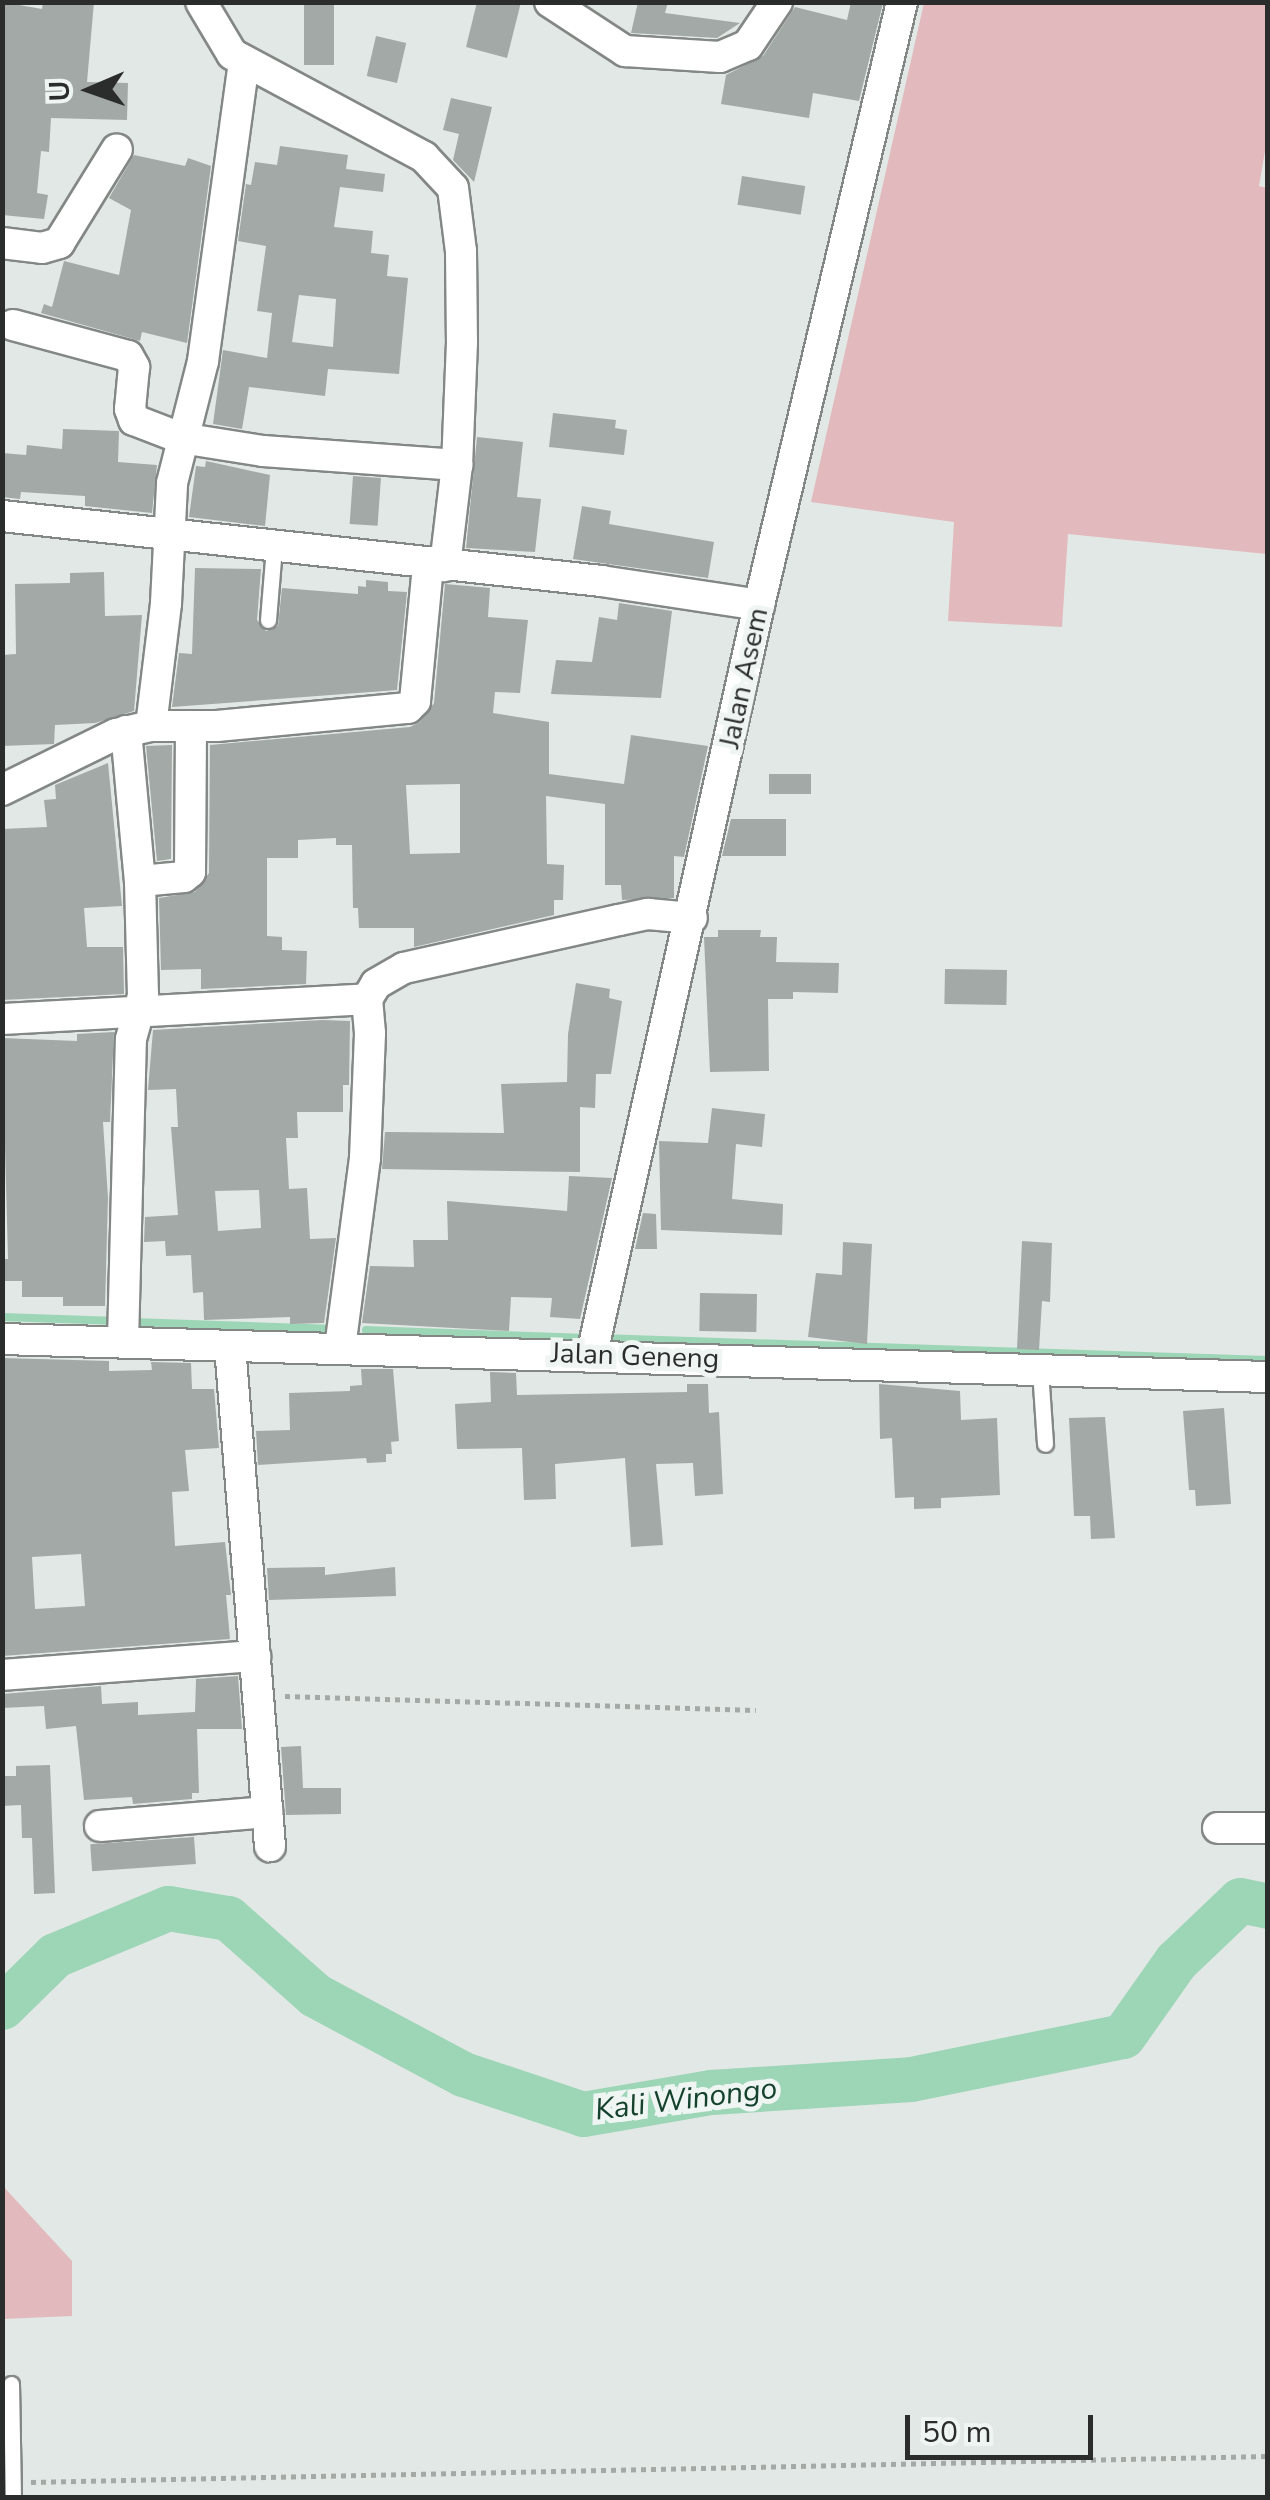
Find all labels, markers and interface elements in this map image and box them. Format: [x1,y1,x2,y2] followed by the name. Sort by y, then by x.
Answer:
[40,40,140,140] north arrow
[41,80,79,102] text: U
[713,605,775,751] street label: Jalan Asem
[550,1336,720,1376] street label: Jalan Geneng
[593,2071,779,2129] water label: Kali Winongo
[910,2395,1098,2457] scale bar
[922,2412,991,2453] text: 50 m

